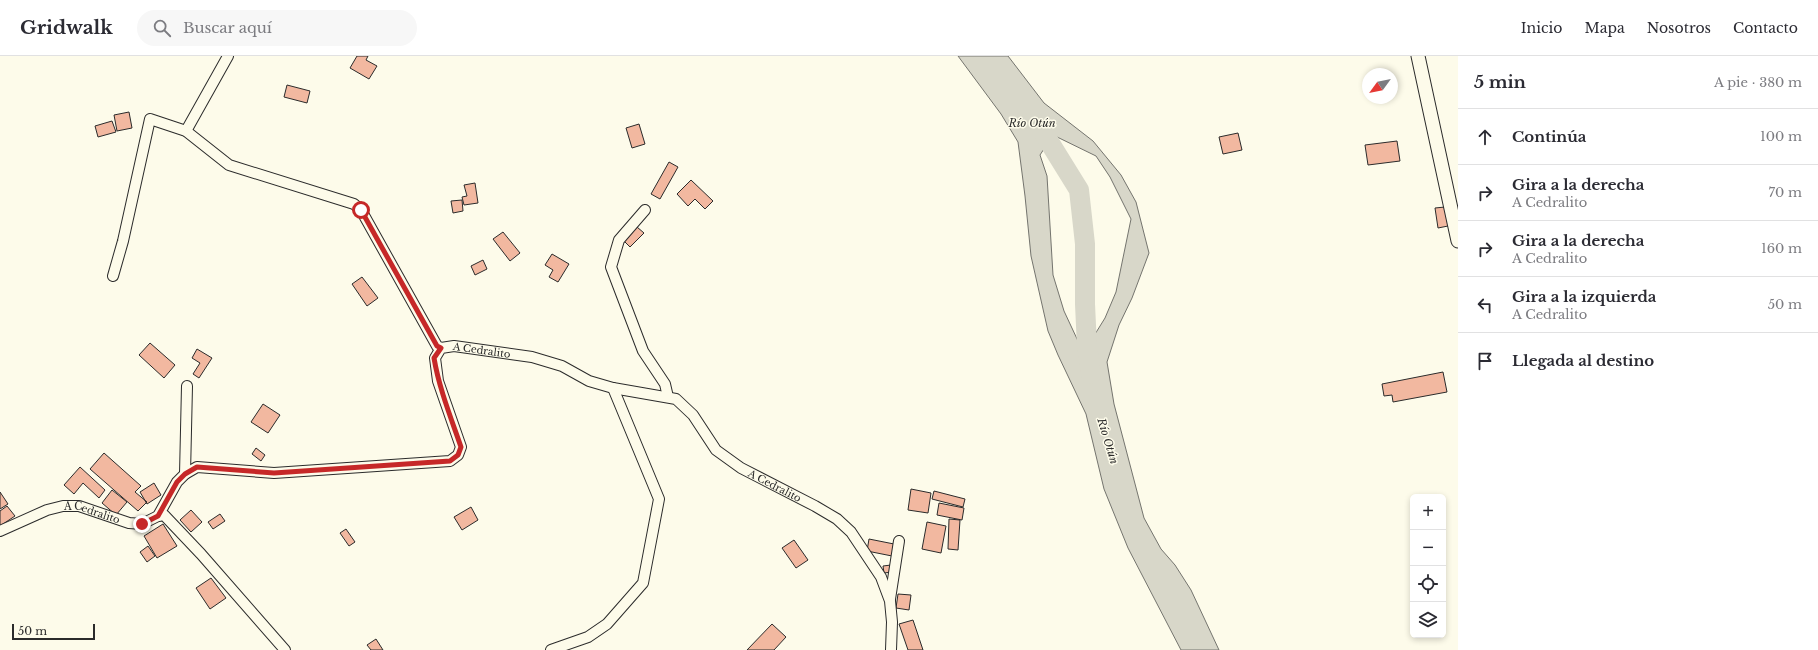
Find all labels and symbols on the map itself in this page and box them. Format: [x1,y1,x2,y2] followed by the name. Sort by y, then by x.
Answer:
[1362,68,1398,104] north arrow
[1007,116,1056,130] water label: Río Otún
[352,201,370,219] route start
[451,340,512,361] street label: A Cedralito
[1094,415,1122,466] water label: Río Otún
[745,466,804,505] street label: A Cedralito
[63,500,122,527] street label: A Cedralito
[133,515,151,533] route end
[12,622,95,641] scale bar

